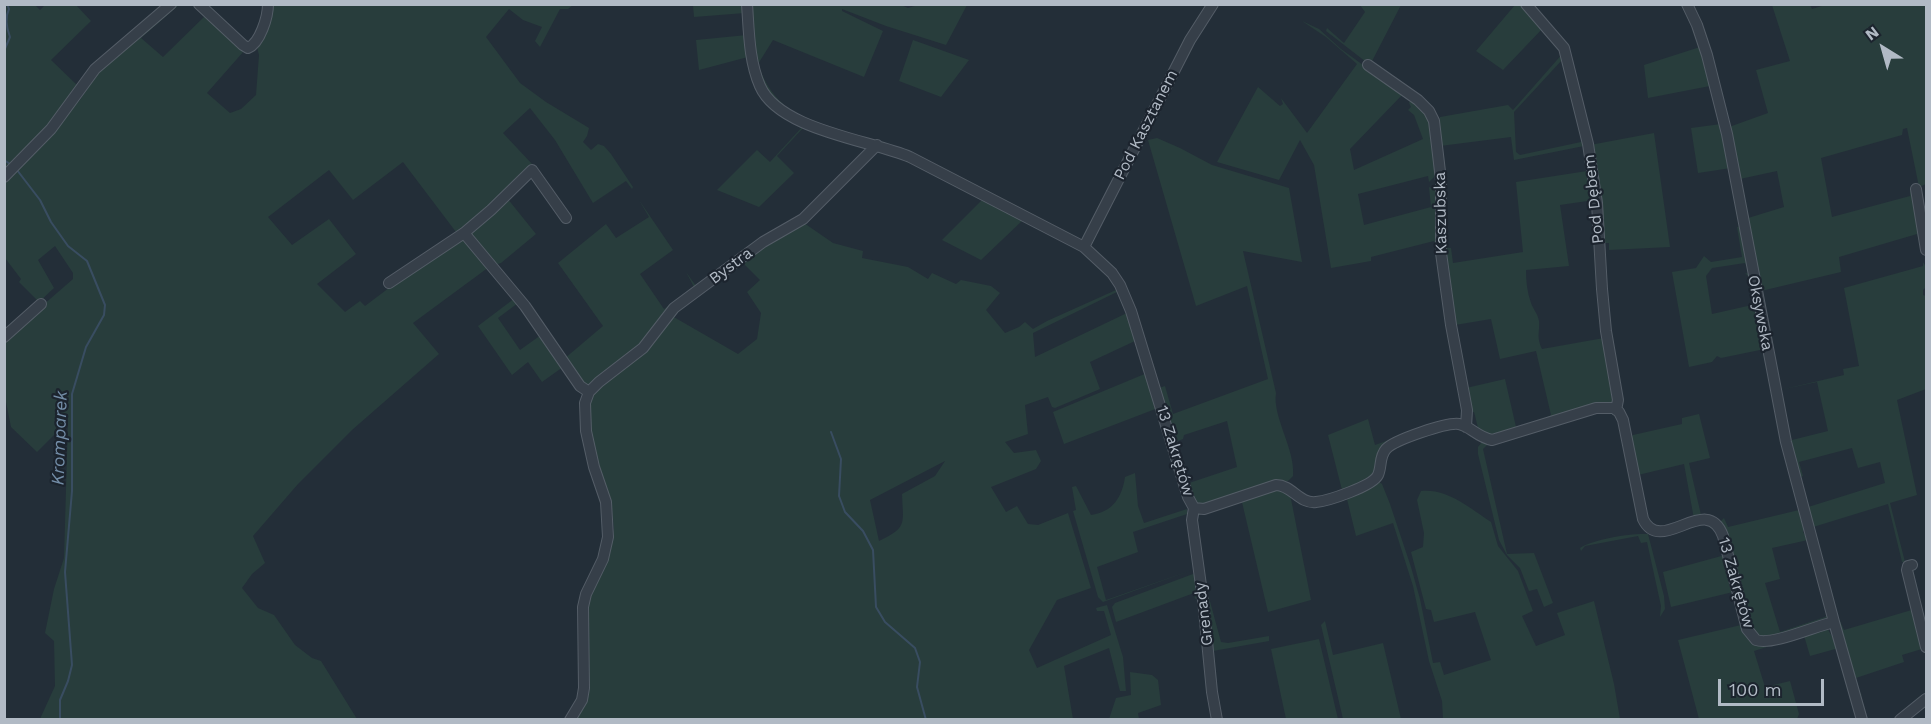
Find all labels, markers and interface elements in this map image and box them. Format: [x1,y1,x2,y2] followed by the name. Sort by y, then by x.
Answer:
[1853,18,1913,78] north arrow
[1861,22,1882,44] text: N
[1110,67,1182,183] street label: Pod Kasztanem
[1580,153,1608,245] street label: Pod Dębem
[1431,172,1451,254] street label: Kaszubska
[706,244,756,288] street label: Bystra
[1743,274,1777,352] street label: Oksywska
[48,390,72,486] water label: Kromparek
[1152,403,1198,499] street label: 13 Zakrętów
[1714,535,1758,631] street label: 13 Zakrętów
[1191,581,1217,647] street label: Grenady
[1721,667,1828,705] scale bar
[1729,679,1782,700] text: 100 m

